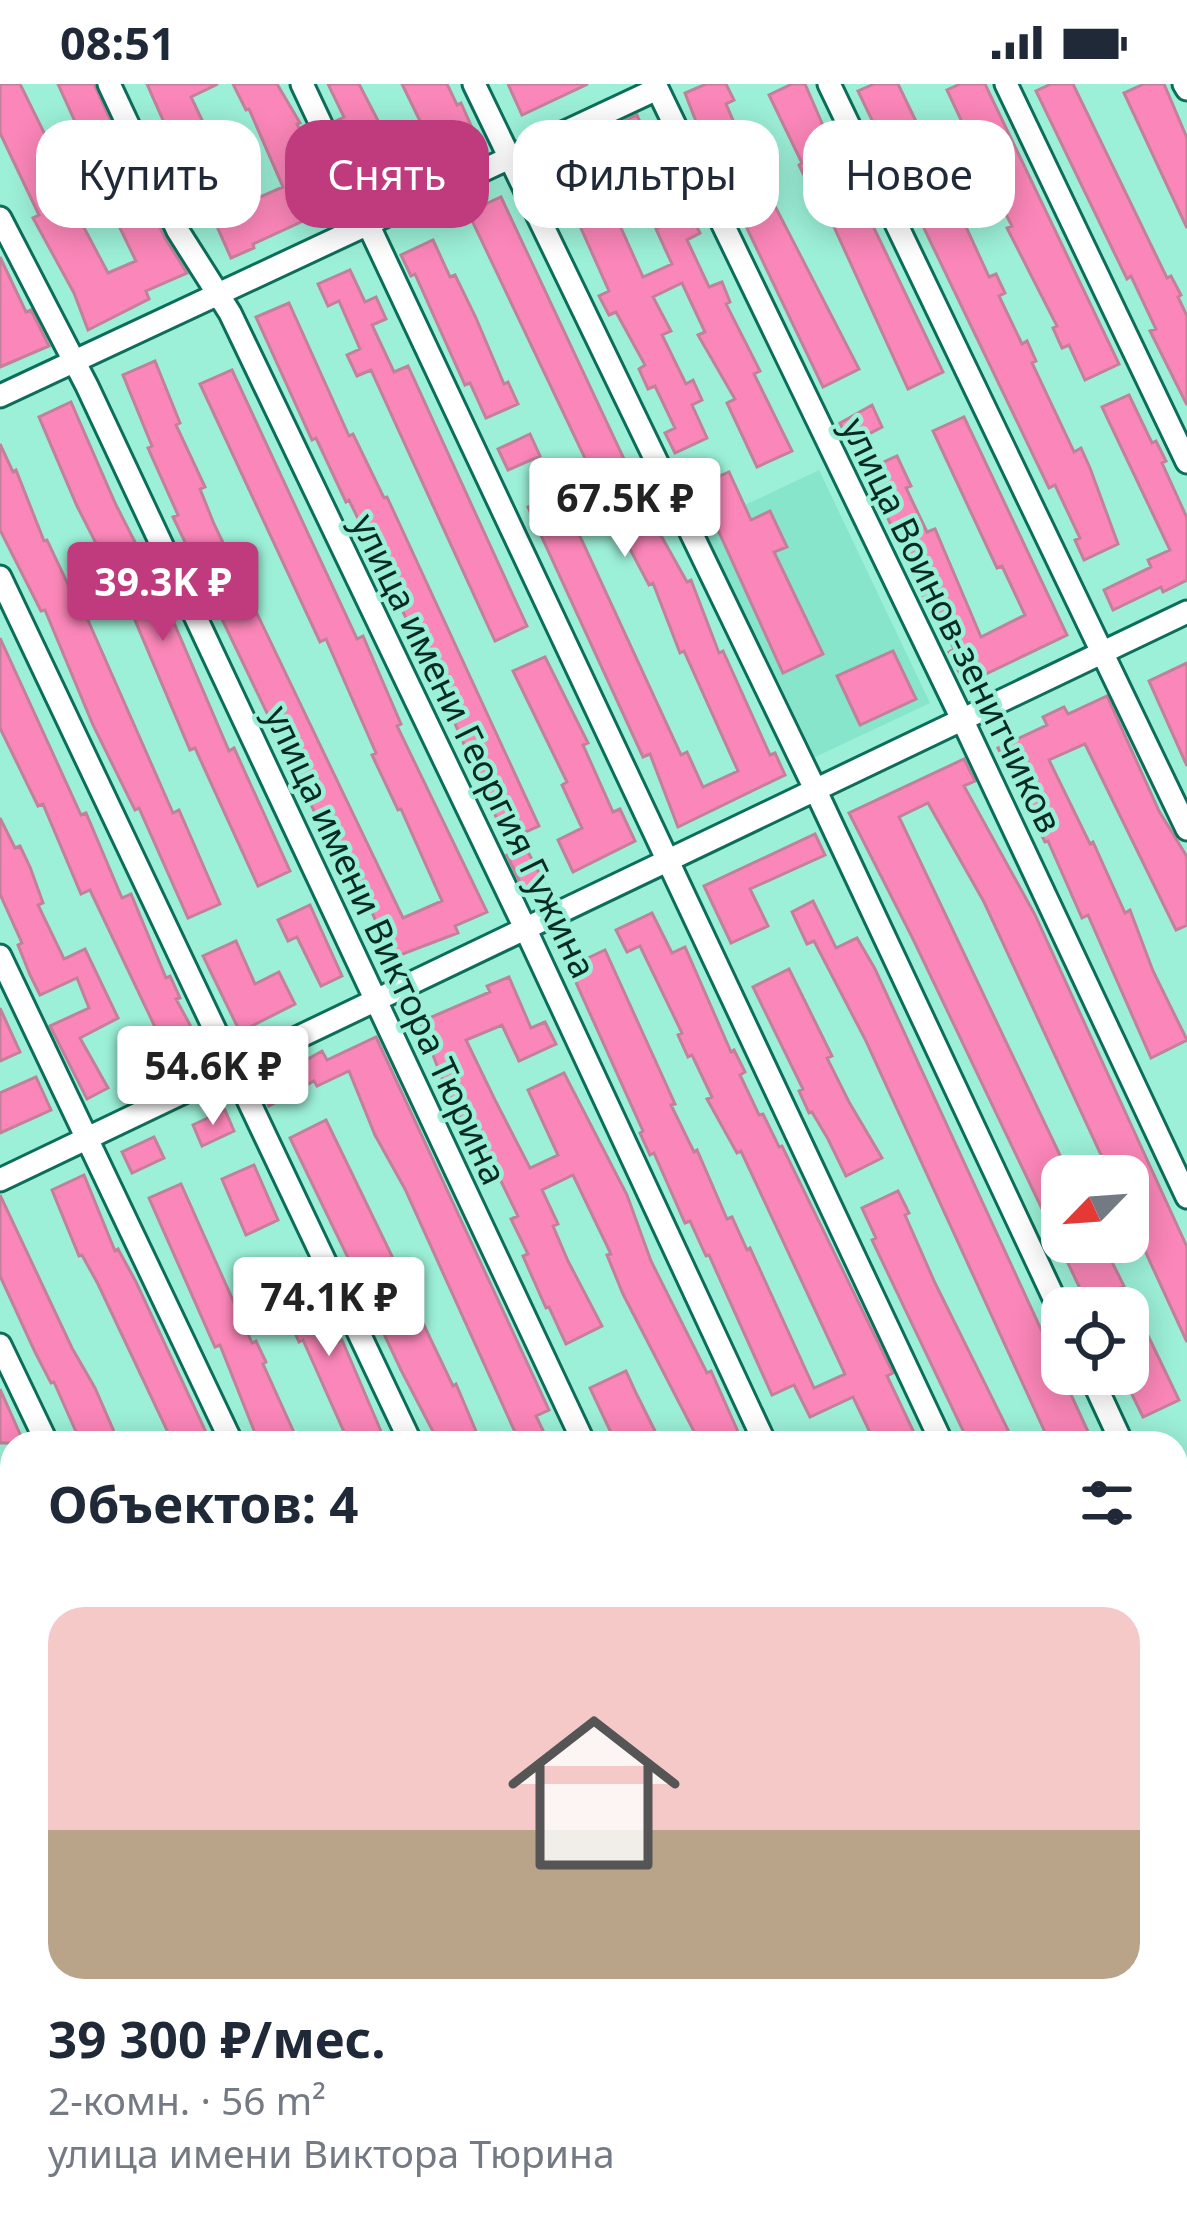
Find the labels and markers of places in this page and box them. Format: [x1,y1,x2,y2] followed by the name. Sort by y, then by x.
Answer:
[514,458,736,560] pin: 67.5K ₽
[52,542,274,644] pin: 39.3K ₽
[102,1026,324,1128] pin: 54.6K ₽
[218,1257,440,1359] pin: 74.1K ₽

